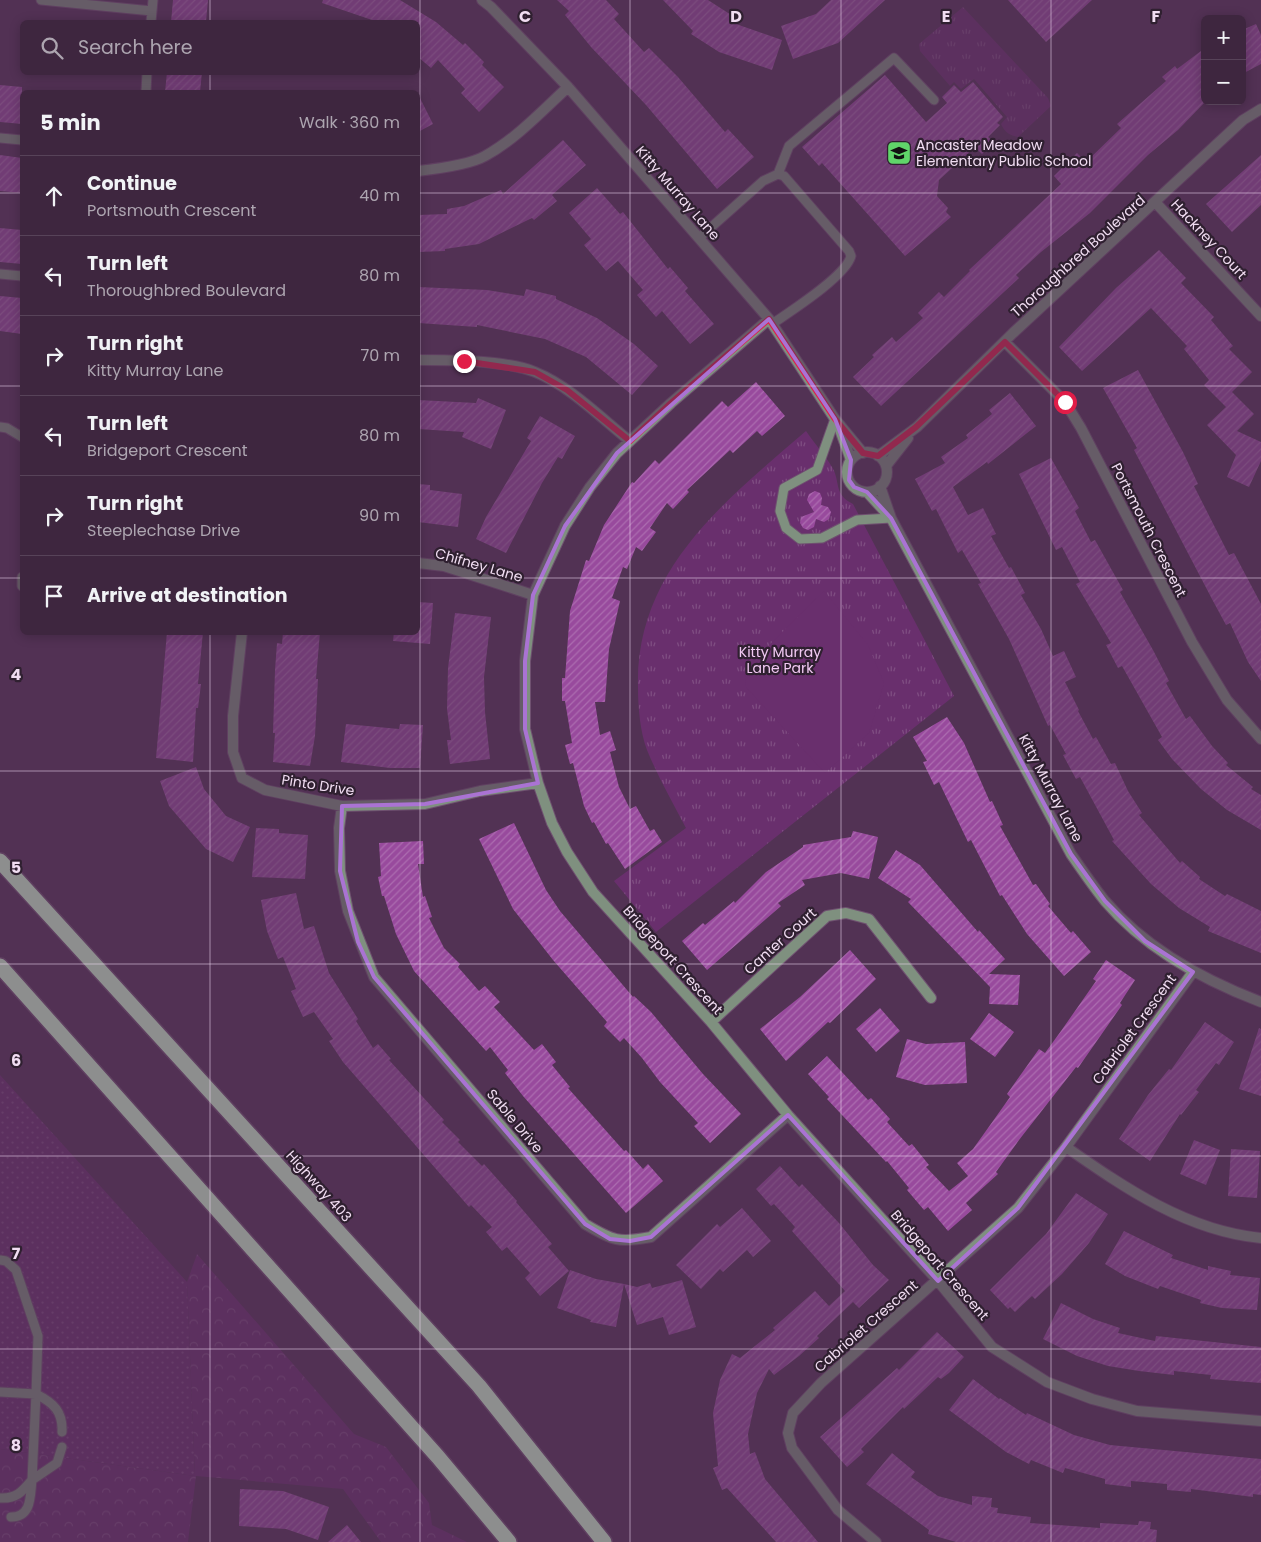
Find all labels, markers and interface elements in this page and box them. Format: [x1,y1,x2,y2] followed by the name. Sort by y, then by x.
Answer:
[519,5,531,28] text: C
[730,5,742,28] text: D
[942,5,950,28] text: E
[1152,5,1161,28] text: F
[1201,15,1246,105] map controls
[1201,15,1246,60] button: +
[20,20,420,75] search box
[38,34,66,62] icon: search
[78,34,192,61] text: Search here
[1201,60,1246,105] button: −
[40,108,101,137] text: 5 min
[299,111,400,134] text: Walk · 360 m
[916,135,1091,171] place label: Ancaster Meadow Elementary Public School
[886,140,912,166] school or university icon: Ancaster Meadow Elementary Public School
[631,141,725,245] street label: Kitty Murray Lane
[87,170,177,197] text: Continue
[40,182,68,210] icon: ahead
[359,184,400,207] text: 40 m
[1007,190,1149,322] street label: Thoroughbred Boulevard
[1167,194,1251,284] street label: Hackney Court
[87,199,256,222] text: Portsmouth Crescent
[87,250,168,277] text: Turn left
[40,262,68,290] icon: left
[359,264,400,287] text: 80 m
[87,279,286,302] text: Thoroughbred Boulevard
[87,330,183,357] text: Turn right
[40,342,68,370] icon: right
[360,344,400,367] text: 70 m
[453,350,476,373] route end
[87,359,223,382] text: Kitty Murray Lane
[1054,391,1077,414] route start
[87,410,168,437] text: Turn left
[40,422,68,450] icon: left
[359,424,400,447] text: 80 m
[87,439,248,462] text: Bridgeport Crescent
[1106,459,1192,601] street label: Portsmouth Crescent
[87,490,183,517] text: Turn right
[40,502,68,530] icon: right
[359,504,400,527] text: 90 m
[87,519,240,542] text: Steeplechase Drive
[433,543,525,587] street label: Chifney Lane
[40,582,68,610] icon: arrive
[87,582,288,609] text: Arrive at destination
[739,642,821,678] park label: Kitty Murray Lane Park
[11,663,22,686] text: 4
[1014,731,1088,846] street label: Kitty Murray Lane
[280,769,356,801] street label: Pinto Drive
[11,856,21,879] text: 5
[619,901,727,1019] street label: Bridgeport Crescent
[739,903,821,979] street label: Canter Court
[1087,970,1181,1088] street label: Cabriolet Crescent
[11,1049,21,1072] text: 6
[482,1085,548,1158] street label: Sable Drive
[281,1146,357,1226] street label: Highway 403
[886,1205,994,1325] street label: Bridgeport Crescent
[12,1242,21,1265] text: 7
[810,1275,922,1377] street label: Cabriolet Crescent
[11,1434,21,1457] text: 8

